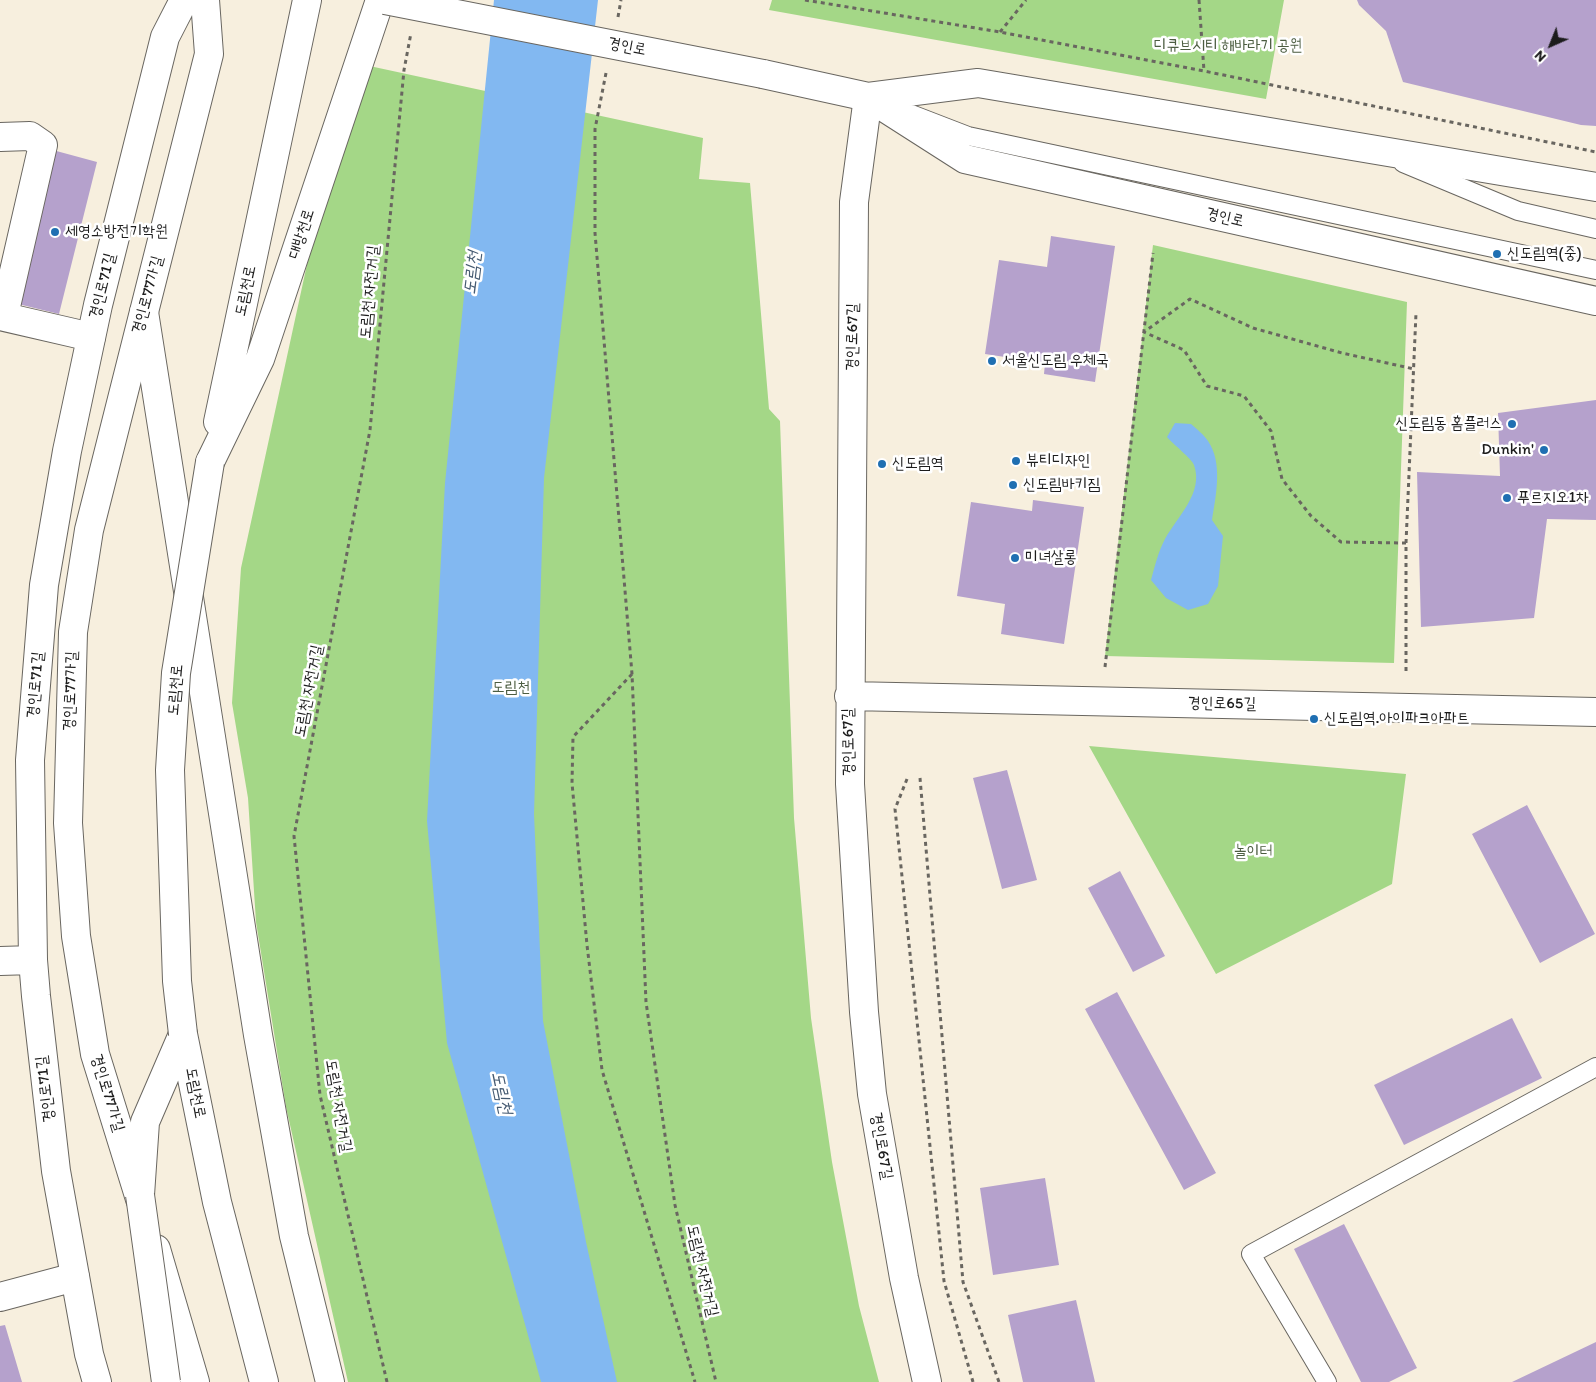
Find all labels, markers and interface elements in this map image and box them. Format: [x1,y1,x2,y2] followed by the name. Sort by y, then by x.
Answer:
[1526,20,1576,70] north arrow
[606,34,648,60] street label: 경인로
[1154,36,1302,56] park label: 디큐브시티 해바라기 공원
[1531,47,1550,66] text: N
[1204,204,1246,232] street label: 경인로
[285,207,319,261] street label: 대방천로
[65,222,168,242] place label: 세영소방전기학원
[49,226,61,238] marker: 세영소방전기학원
[356,244,384,340] street label: 도림천 자전거길
[1507,244,1582,264] place label: 신도림역(중)
[1491,248,1503,260] marker: 신도림역(중)
[460,250,486,296] water label: 도림천
[86,251,120,321] street label: 경인로71길
[128,254,168,336] street label: 경인로77가길
[231,264,261,318] street label: 도림천로
[843,303,863,371] street label: 경인로67길
[1002,351,1109,371] place label: 서울신도림 우체국
[986,355,998,367] marker: 서울신도림 우체국
[1395,414,1502,434] place label: 신도림동 홈플러스
[1506,418,1518,430] marker: 신도림동 홈플러스
[1481,440,1534,460] place label: Dunkin'
[1538,444,1550,456] marker: Dunkin'
[1026,451,1090,471] place label: 뷰티디자인
[892,454,944,474] place label: 신도림역
[1010,455,1022,467] marker: 뷰티디자인
[876,458,888,470] marker: 신도림역
[1023,475,1100,495] place label: 신도림바키짐
[1007,479,1019,491] marker: 신도림바키짐
[1517,488,1589,508] place label: 푸르지오1차
[1501,492,1513,504] marker: 푸르지오1차
[1025,548,1076,568] place label: 미녀살롱
[1009,552,1021,564] marker: 미녀살롱
[291,643,327,739] street label: 도림천 자전거길
[24,651,48,719] street label: 경인로71길
[60,651,82,731] street label: 경인로77가길
[164,664,188,716] street label: 도림천로
[492,678,530,698] park label: 도림천
[1188,694,1256,714] street label: 경인로65길
[839,708,859,776] street label: 경인로67길
[1324,709,1470,729] place label: 신도림역.아이파크아파트
[1308,713,1320,725] marker: 신도림역.아이파크아파트
[1234,842,1272,862] park label: 놀이터
[86,1052,128,1134] street label: 경인로77가길
[32,1055,60,1123] street label: 경인로71길
[320,1058,356,1154] street label: 도림천 자전거길
[181,1066,209,1120] street label: 도림천로
[486,1070,516,1116] water label: 도림천
[866,1111,896,1181] street label: 경인로67길
[682,1223,722,1319] street label: 도림천 자전거길

